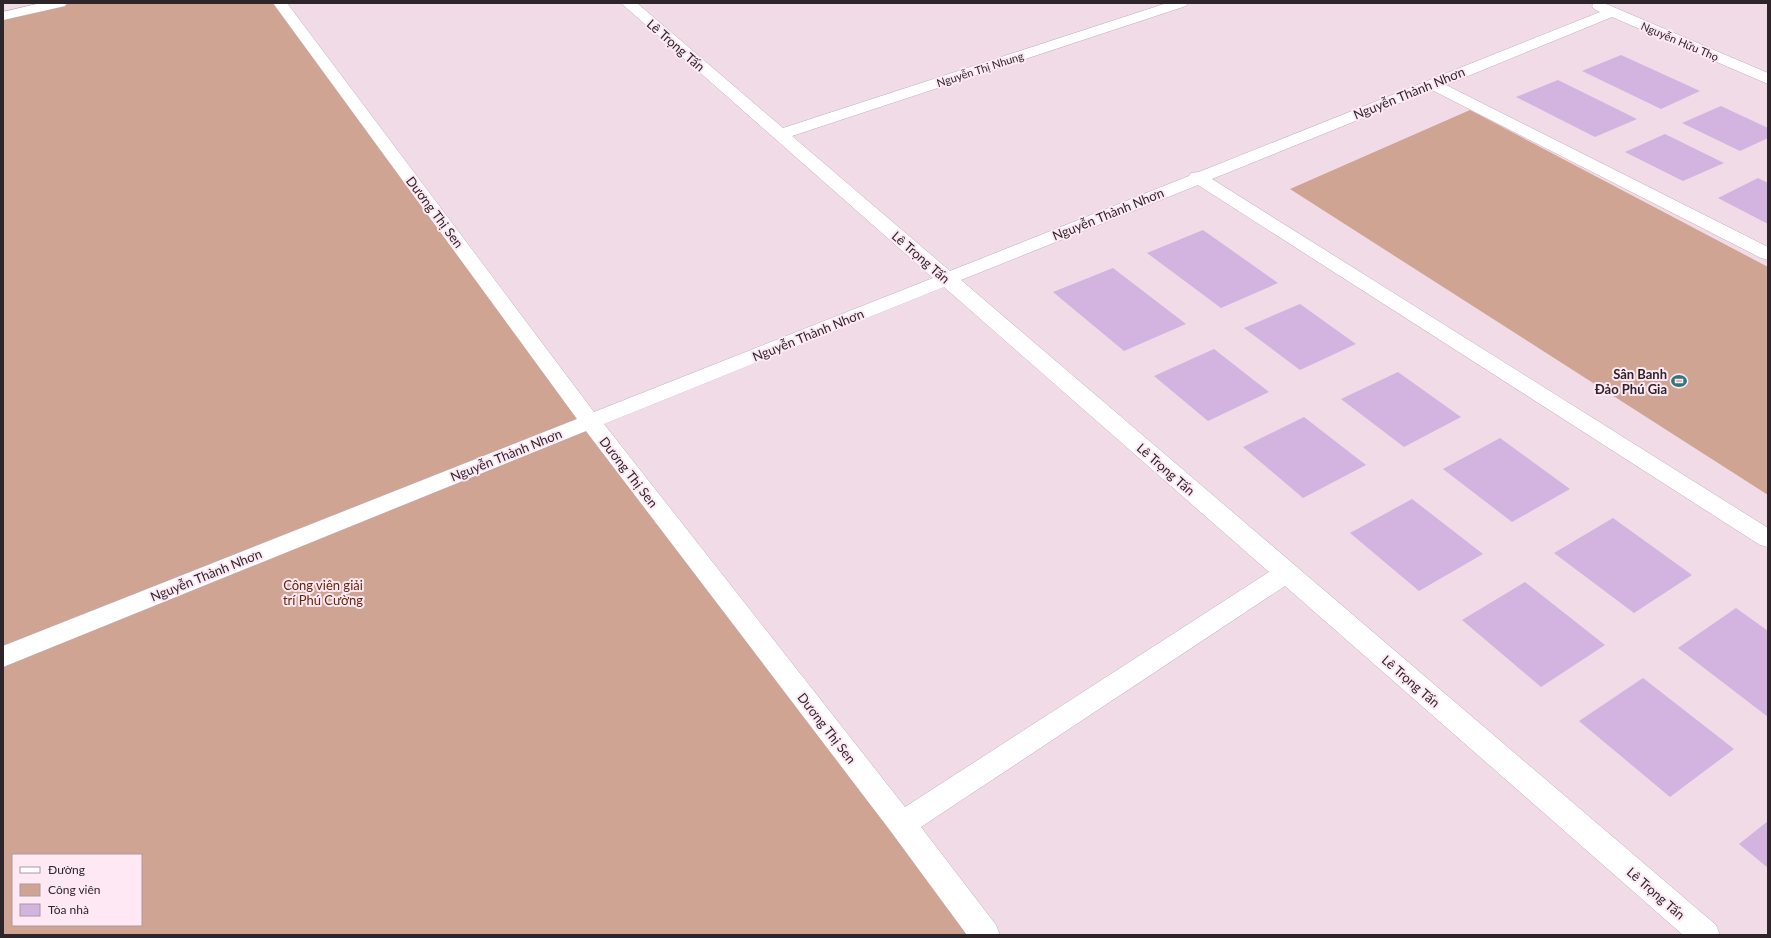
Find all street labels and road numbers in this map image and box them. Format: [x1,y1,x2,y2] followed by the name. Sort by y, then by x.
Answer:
[644,16,708,74] street label: Lê Trọng Tấn
[1639,19,1721,63] street label: Nguyễn Hữu Thọ
[935,49,1025,89] street label: Nguyễn Thị Nhung
[1351,63,1467,123] street label: Nguyễn Thành Nhơn
[403,173,467,251] street label: Dương Thị Sen
[1050,184,1166,244] street label: Nguyễn Thành Nhơn
[889,228,953,286] street label: Lê Trọng Tấn
[750,305,866,365] street label: Nguyễn Thành Nhơn
[448,425,564,485] street label: Nguyễn Thành Nhơn
[596,433,662,511] street label: Dương Thị Sen
[1134,440,1198,498] street label: Lê Trọng Tấn
[148,545,264,605] street label: Nguyễn Thành Nhơn
[1379,652,1443,710] street label: Lê Trọng Tấn
[794,689,860,767] street label: Dương Thị Sen
[1624,864,1688,922] street label: Lê Trọng Tấn

